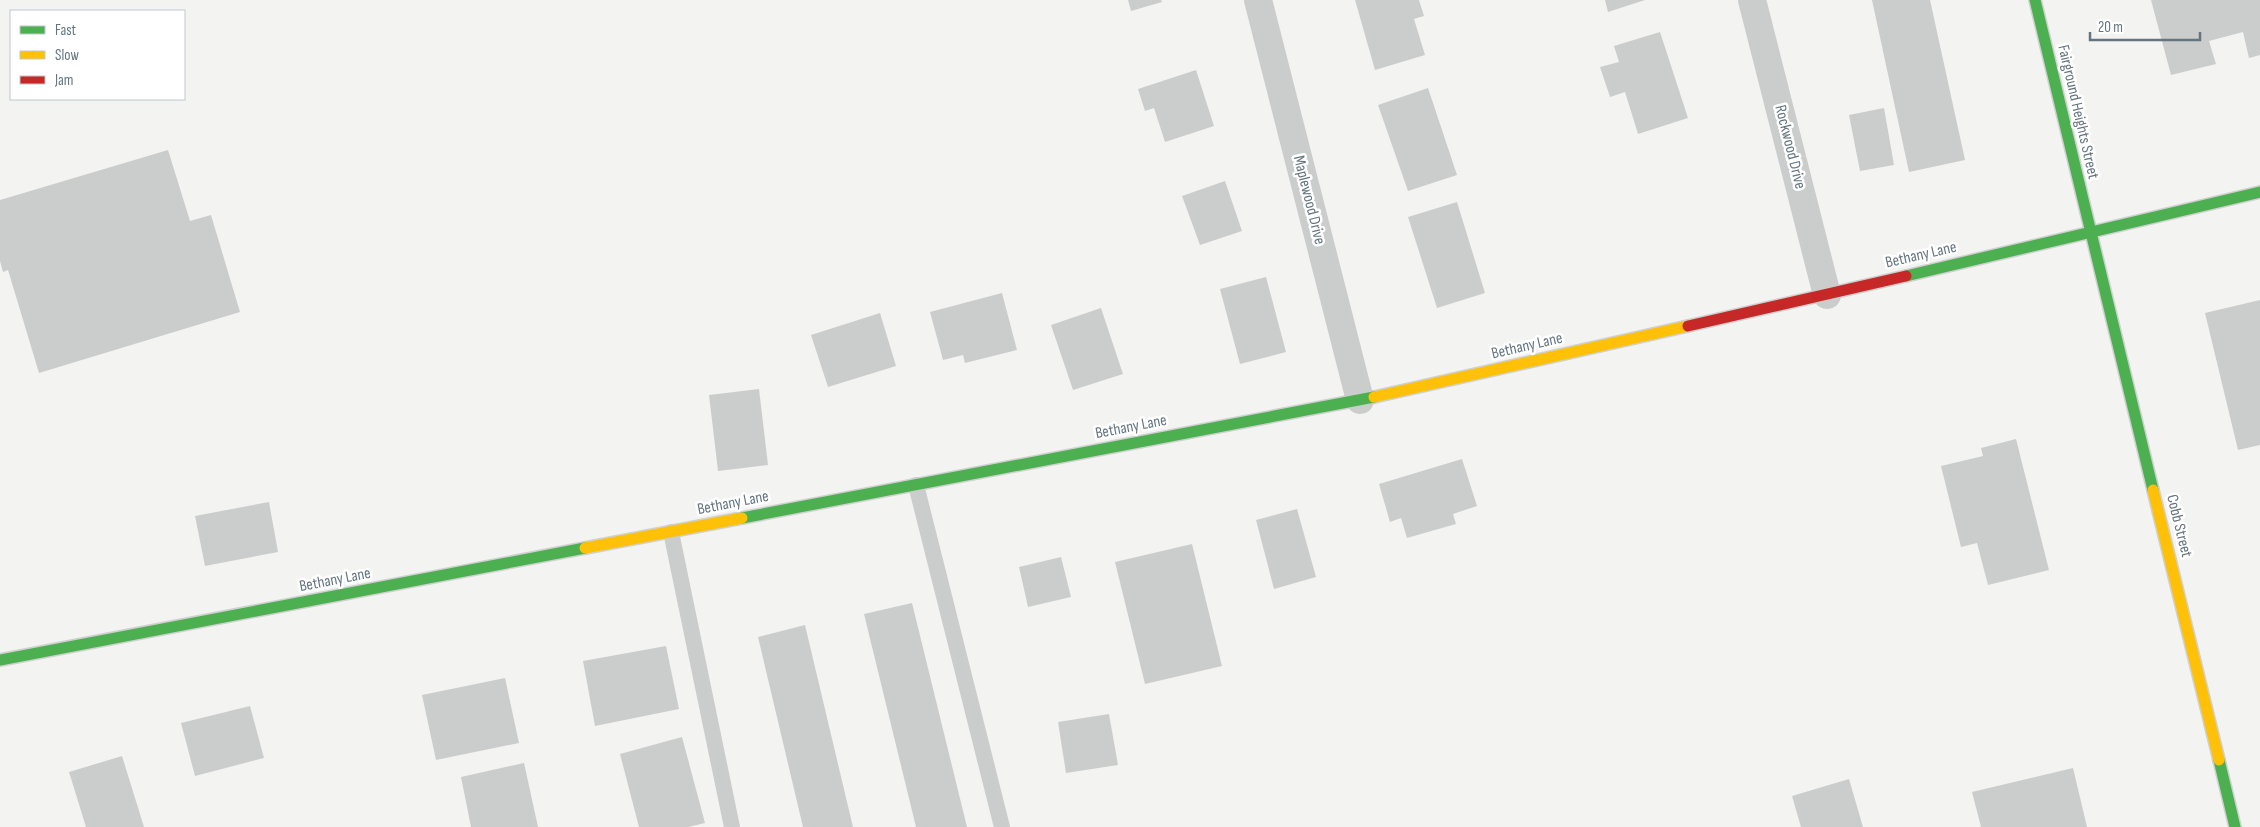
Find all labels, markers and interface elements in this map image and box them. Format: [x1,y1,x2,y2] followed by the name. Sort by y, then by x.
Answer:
[10,10,185,100] legend
[2090,10,2200,42] scale bar
[2098,18,2123,37] text: 20 m
[55,21,77,40] text: Fast
[2053,43,2103,181] street label: Fairground Heights Street
[55,46,79,65] text: Slow
[54,71,73,90] text: Jam
[1770,103,1810,191] street label: Rockwood Drive
[1289,154,1329,246] street label: Maplewood Drive
[1884,238,1958,272] street label: Bethany Lane
[1490,329,1564,363] street label: Bethany Lane
[1094,411,1168,443] street label: Bethany Lane
[696,487,770,519] street label: Bethany Lane
[2162,493,2196,559] street label: Cobb Street
[298,564,372,596] street label: Bethany Lane

